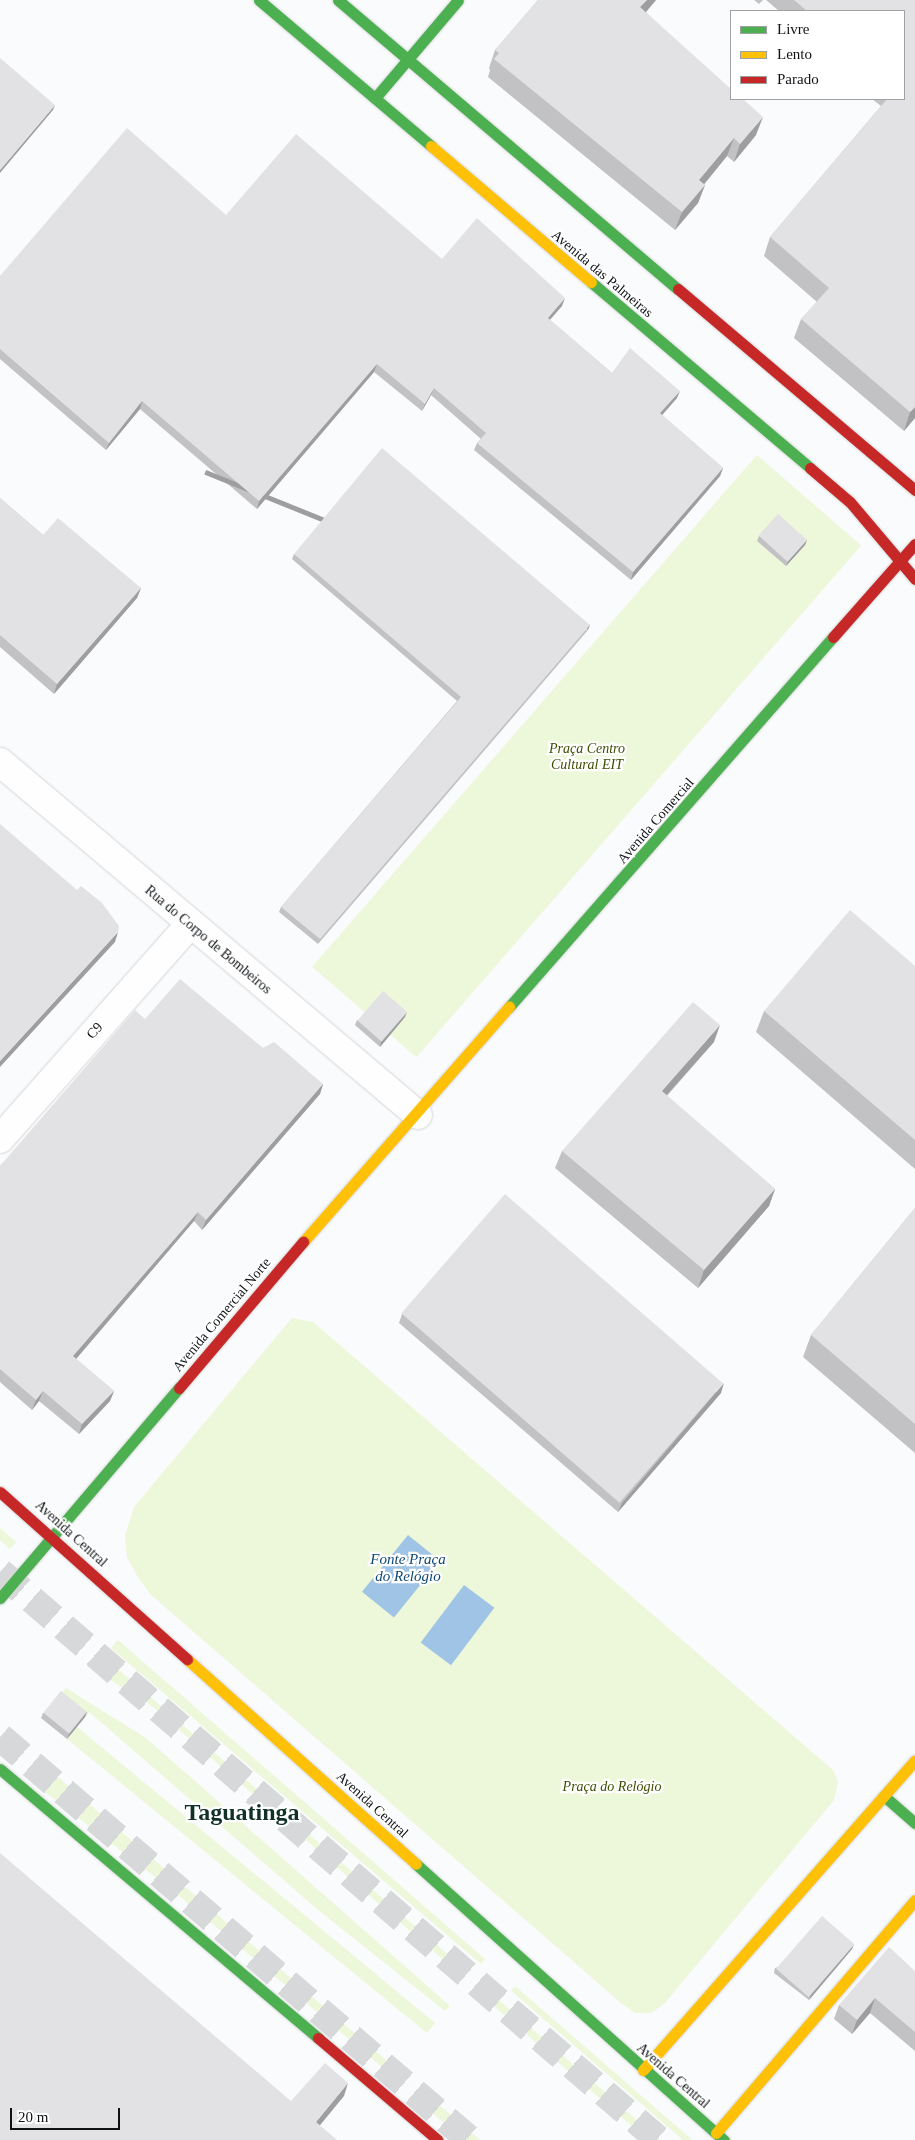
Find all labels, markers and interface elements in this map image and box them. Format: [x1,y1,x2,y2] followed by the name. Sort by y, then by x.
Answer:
[730,10,905,100] legend
[777,21,809,37] text: Livre
[777,46,812,62] text: Lento
[777,71,819,87] text: Parado
[548,227,656,321] street label: Avenida das Palmeiras
[549,741,625,774] park label: Praça Centro Cultural EIT
[614,775,698,867] street label: Avenida Comercial
[141,882,275,998] street label: Rua do Corpo de Bombeiros
[83,1019,107,1043] street label: C9
[169,1255,275,1375] street label: Avenida Comercial Norte
[32,1497,110,1571] street label: Avenida Central
[370,1550,446,1585] water label: Fonte Praça do Relógio
[333,1768,411,1842] street label: Avenida Central
[563,1779,661,1795] park label: Praça do Relógio
[184,1799,300,1827] district label: Taguatinga
[633,2040,713,2112] street label: Avenida Central
[12,2098,122,2130] scale bar
[18,2109,48,2125] text: 20 m

